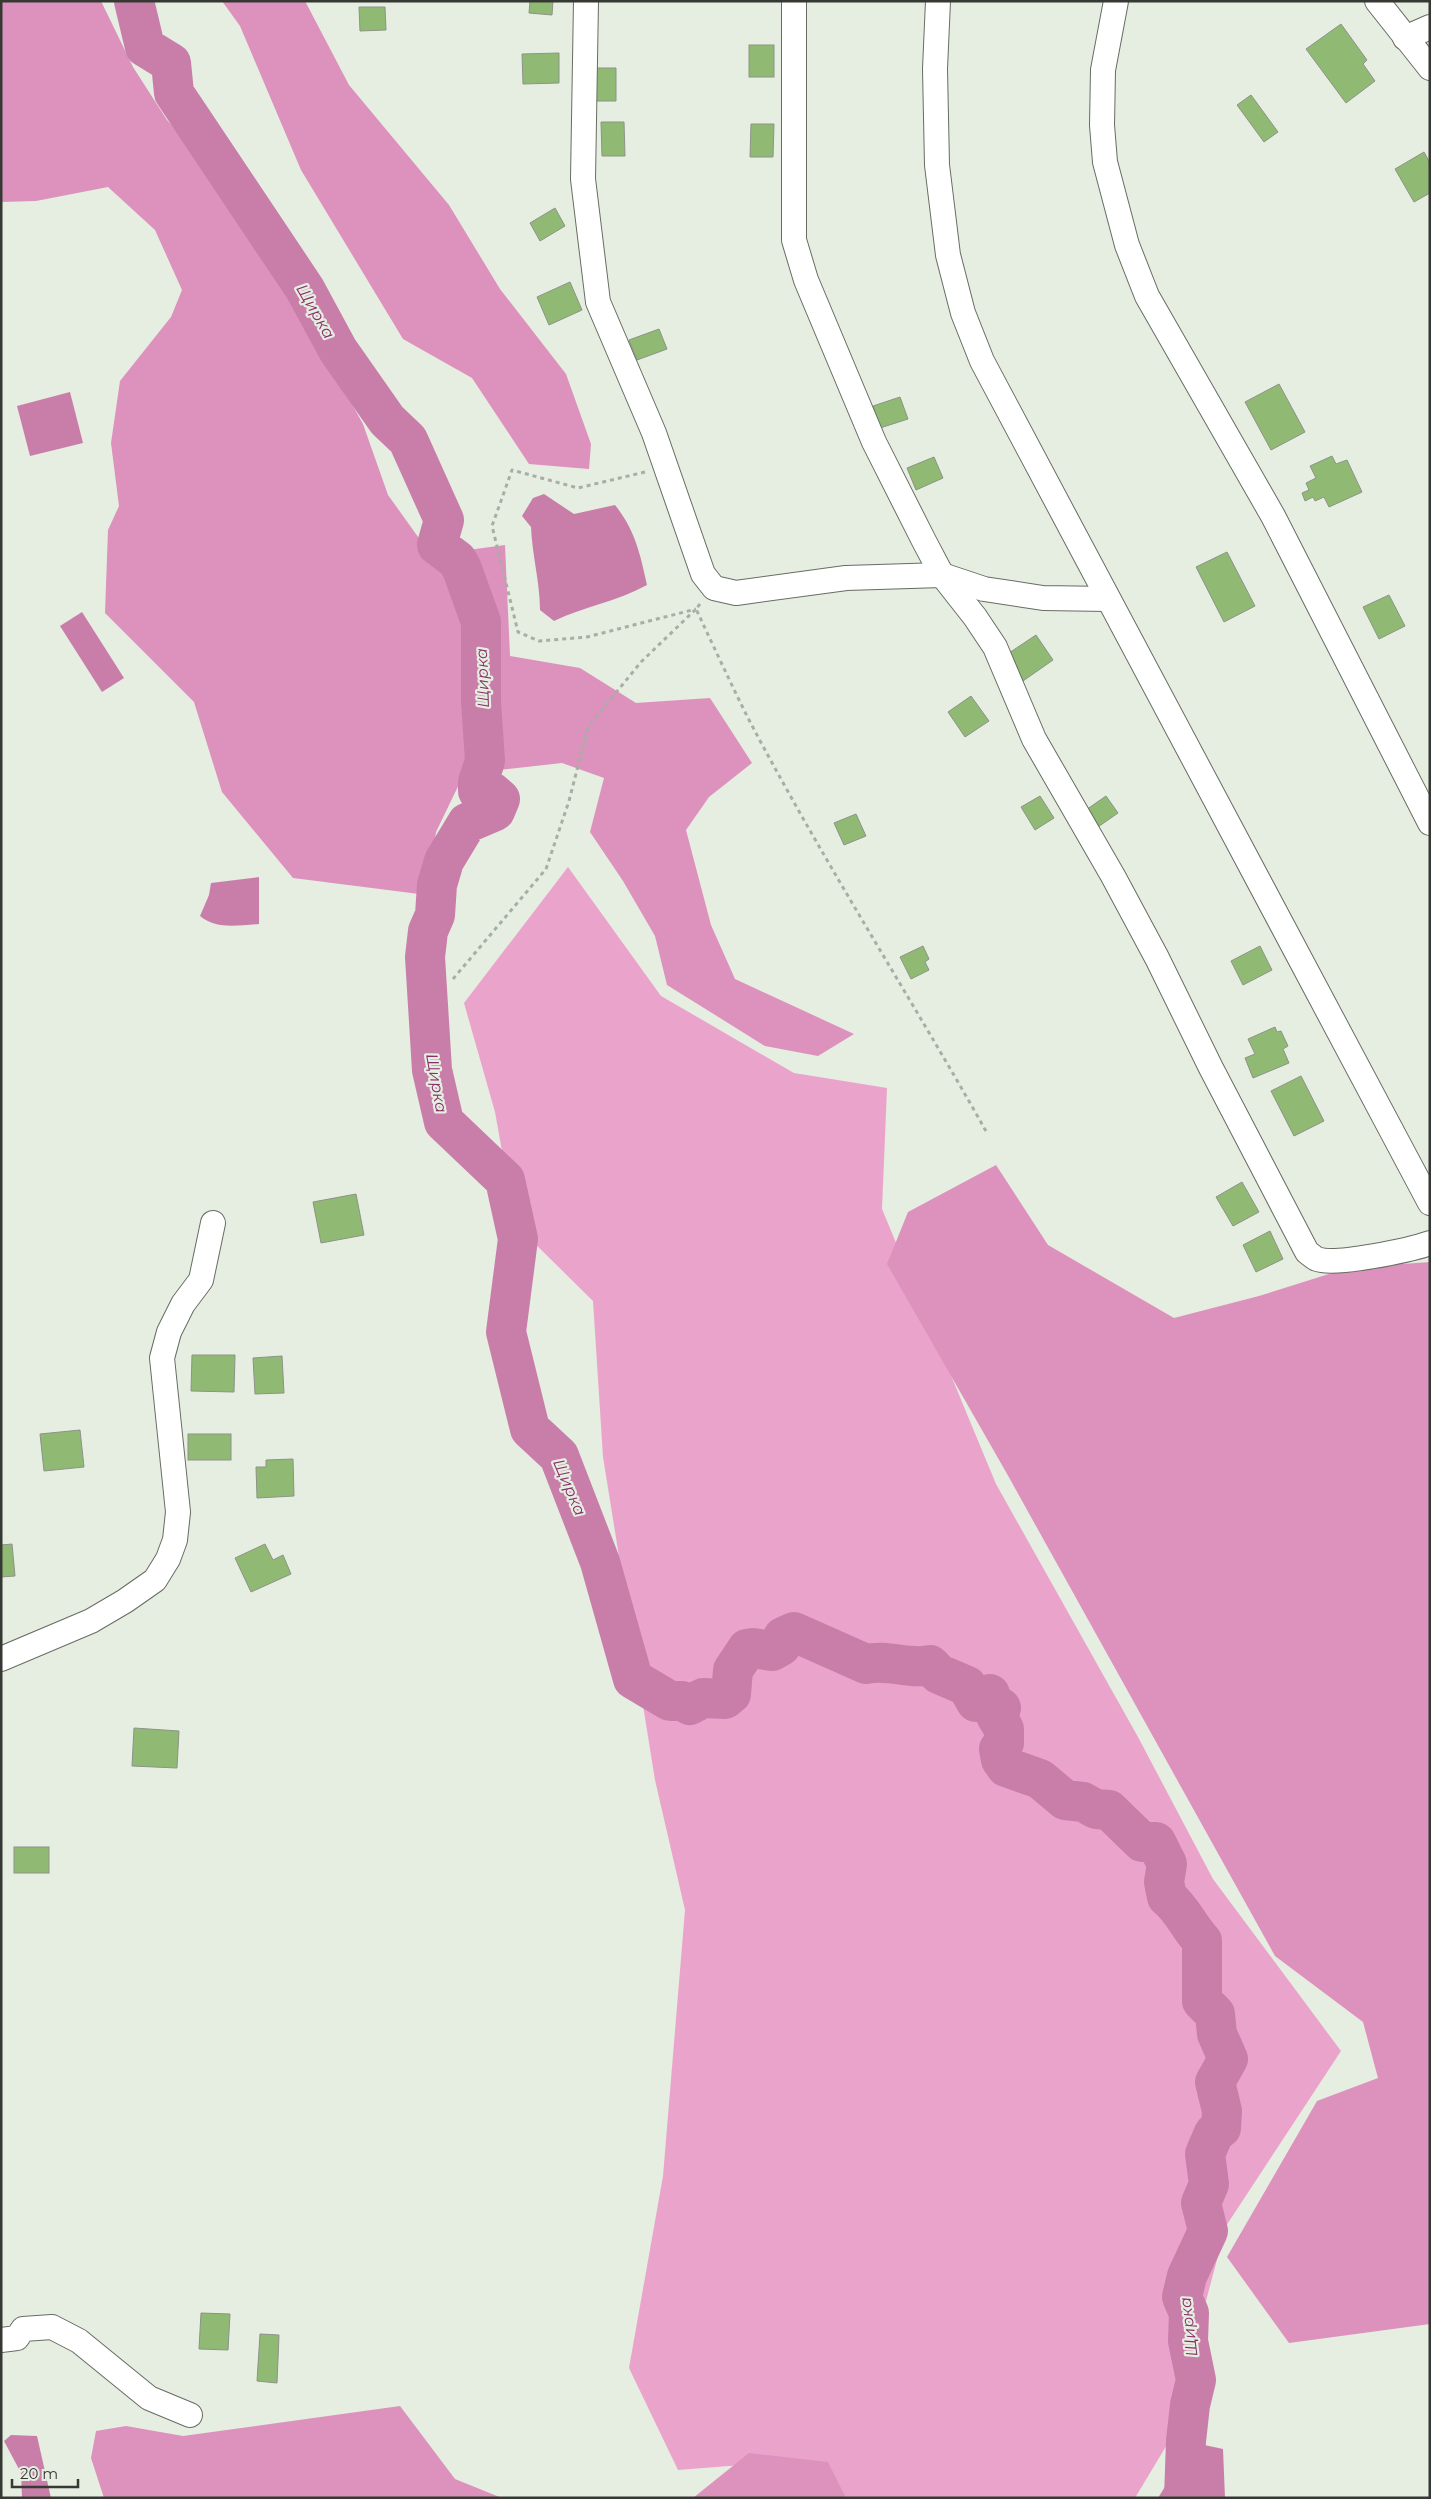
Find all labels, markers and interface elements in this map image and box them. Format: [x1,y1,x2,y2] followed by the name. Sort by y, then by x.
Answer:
[292,281,339,342] water label: Щирка
[472,648,493,708] water label: Щирка
[422,1052,451,1114] water label: Щирка
[549,1456,590,1518] water label: Щирка
[1175,2296,1202,2358] water label: Щирка
[12,2456,79,2488] scale bar
[20,2464,58,2483] text: 20 m

